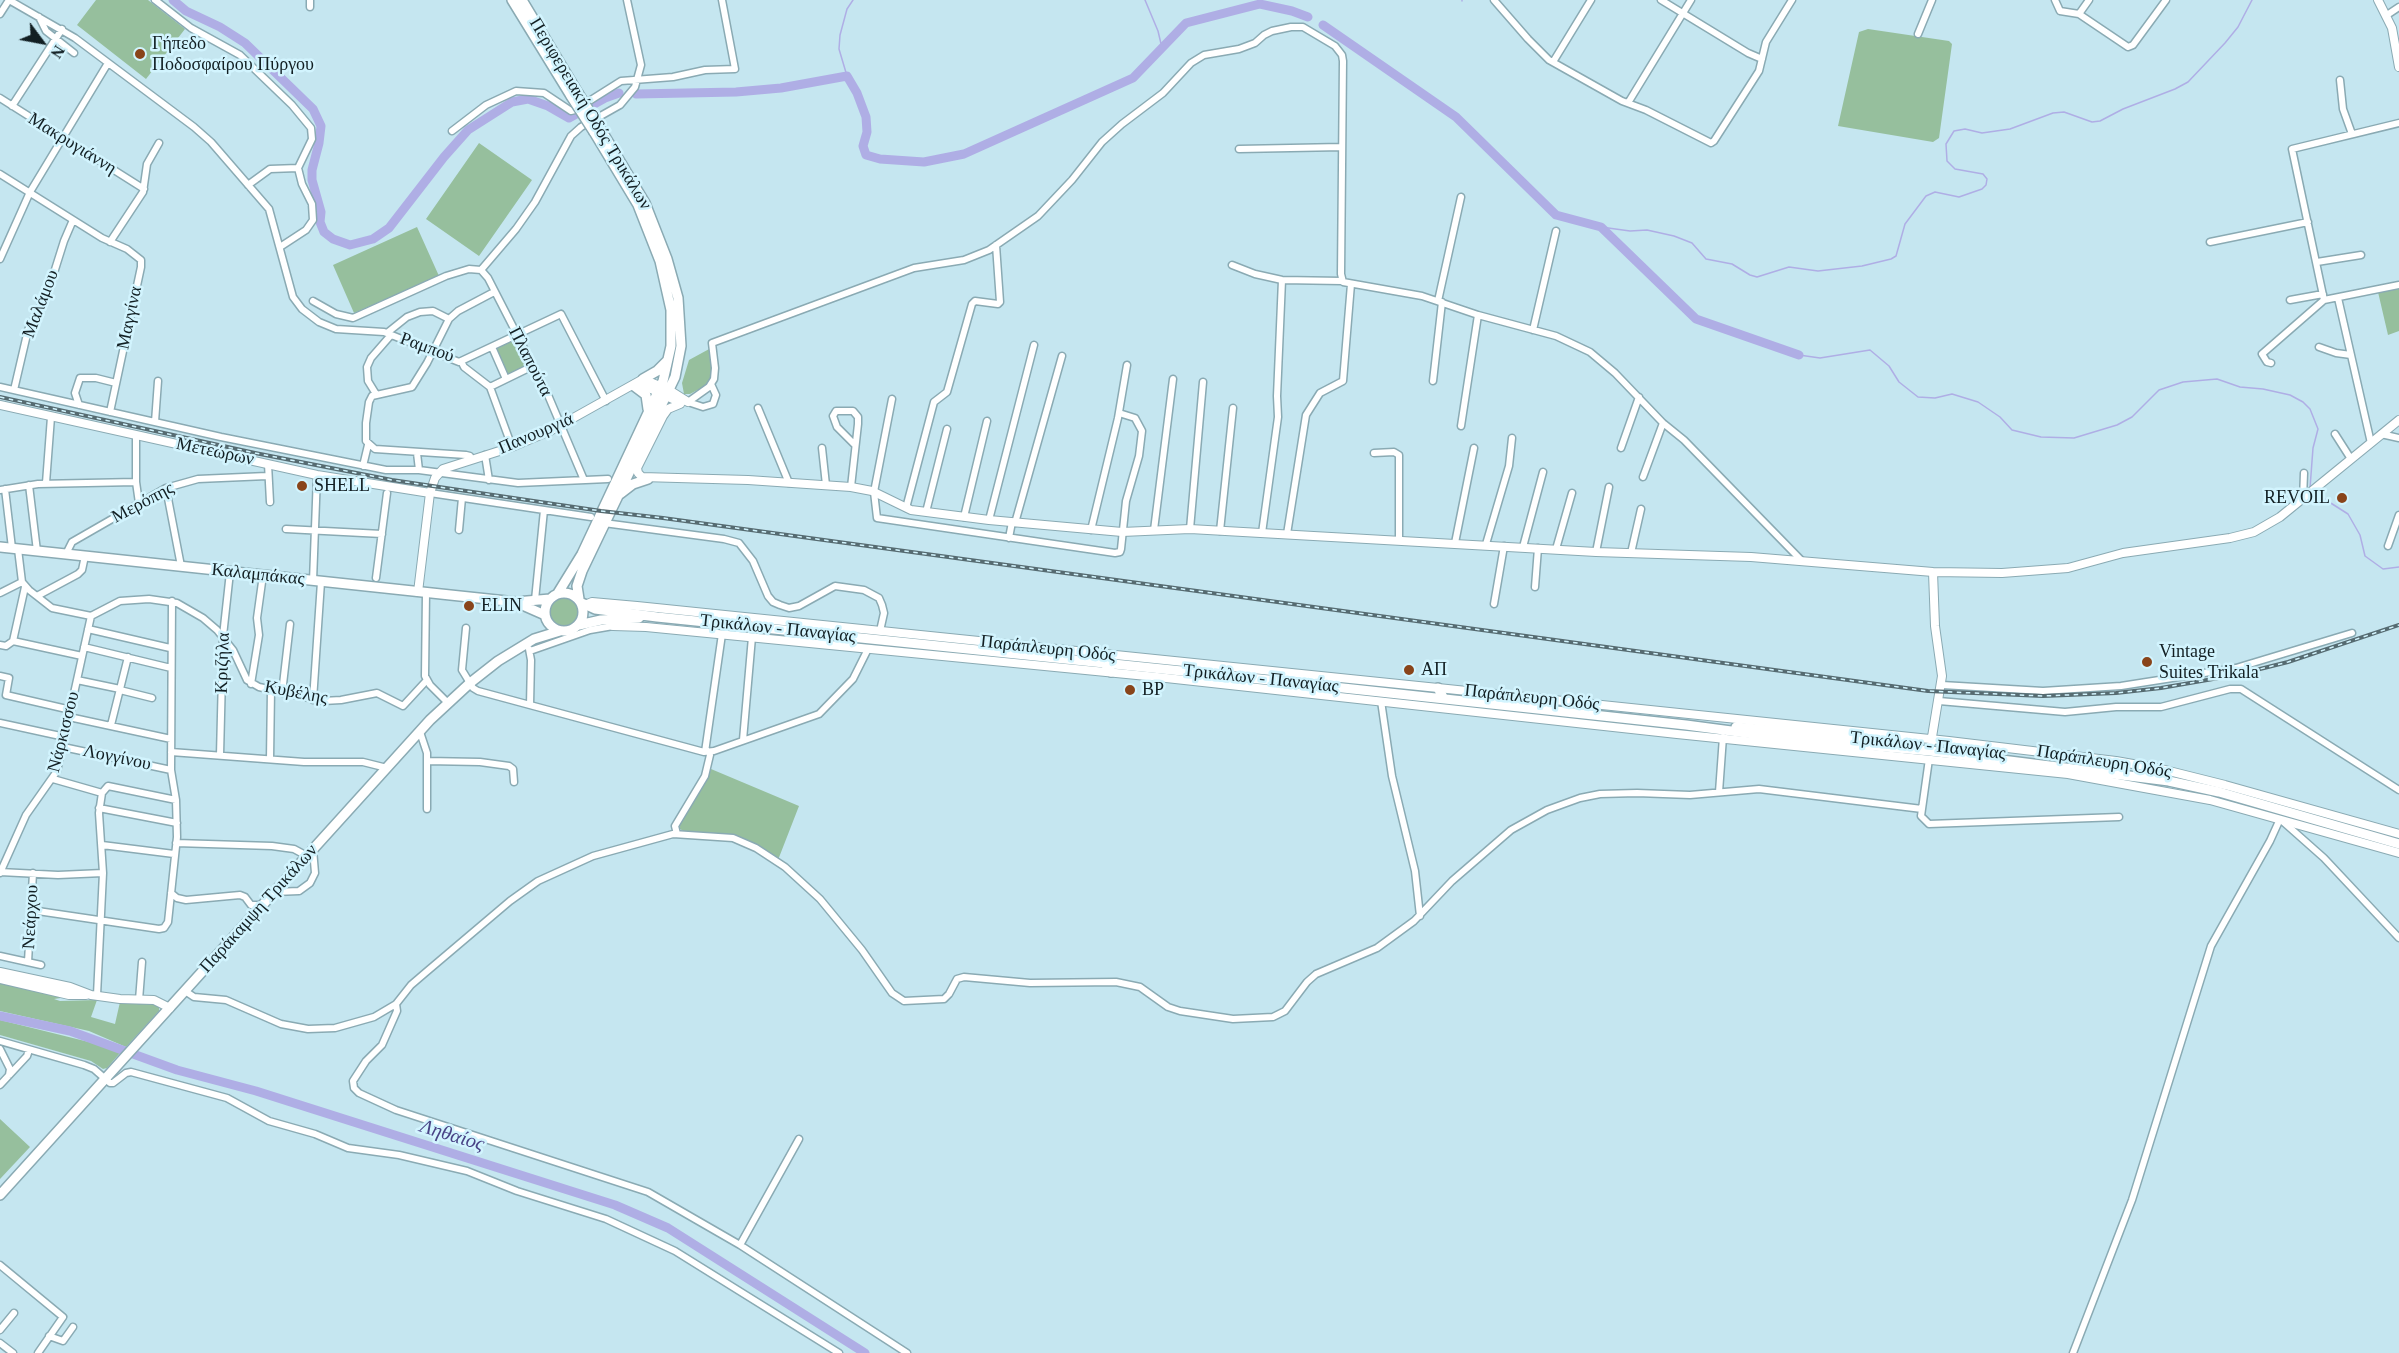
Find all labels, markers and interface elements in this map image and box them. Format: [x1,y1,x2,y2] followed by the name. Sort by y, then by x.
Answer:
[12,12,72,72] north arrow
[524,14,656,214] street label: Περιφερειακή Οδός Τρικάλων
[152,33,314,76] place label: Γήπεδο Ποδοσφαίρου Πύργου
[47,42,68,61] text: N
[133,47,147,61] marker: Γήπεδο Ποδοσφαίρου Πύργου
[24,108,120,180] street label: Μακρυγιάννη
[18,267,64,341] street label: Μαλάμου
[113,285,147,351] street label: Μαγγίνα
[503,324,557,400] street label: Πλαπούτα
[397,328,457,368] street label: Ραμπού
[495,408,577,460] street label: Πανουργιά
[174,433,256,471] street label: Μετεώρων
[314,475,370,497] place label: SHELL
[108,478,178,528] street label: Μερόπης
[295,479,309,493] marker: SHELL
[2264,487,2330,509] place label: REVOIL
[2335,491,2349,505] marker: REVOIL
[210,559,306,591] street label: Καλαμπάκας
[481,595,522,617] place label: ELIN
[462,599,476,613] marker: ELIN
[699,610,857,648] street label: Τρικάλων - Παναγίας
[979,631,1117,667] street label: Παράπλευρη Οδός
[211,632,235,694] street label: Κριζήλα
[2159,641,2259,684] place label: Vintage Suites Trikala
[2140,655,2154,669] marker: Vintage Suites Trikala
[1421,659,1447,681] place label: ΑΠ
[1182,660,1340,698] street label: Τρικάλων - Παναγίας
[1402,663,1416,677] marker: ΑΠ
[263,676,329,710] street label: Κυβέλης
[1142,679,1164,701] place label: BP
[1463,680,1601,716] street label: Παράπλευρη Οδός
[1123,683,1137,697] marker: BP
[44,689,84,775] street label: Νάρκισσου
[1849,727,2007,765] street label: Τρικάλων - Παναγίας
[81,740,153,776] street label: Λογγίνου
[2035,741,2173,783] street label: Παράπλευρη Οδός
[195,840,323,978] street label: Παράκαμψη Τρικάλων
[19,884,43,950] street label: Νεάρχου
[417,1115,487,1157] water label: Ληθαίος

